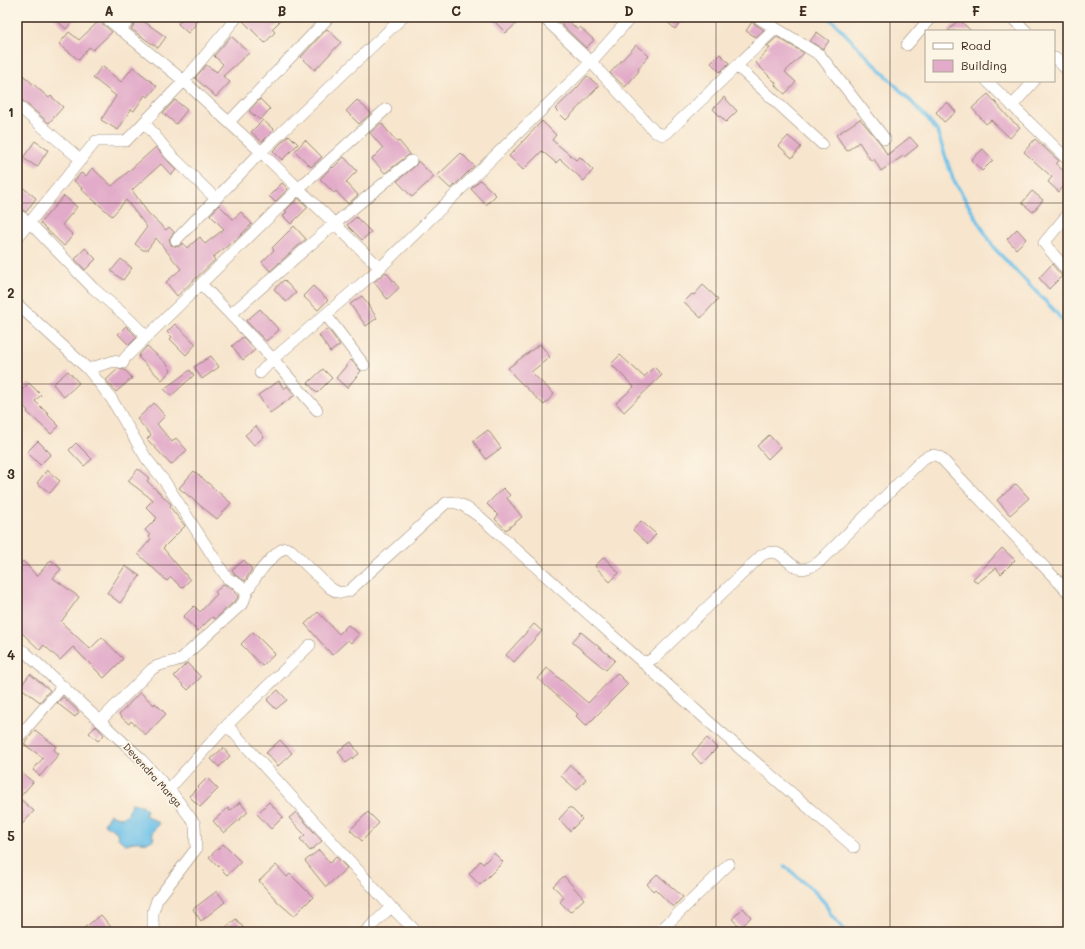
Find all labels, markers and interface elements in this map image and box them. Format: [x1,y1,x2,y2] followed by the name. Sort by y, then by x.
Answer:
[104,2,114,19] text: A
[278,2,287,19] text: B
[451,2,461,19] text: C
[624,2,634,19] text: D
[799,2,807,19] text: E
[972,2,980,19] text: F
[925,30,1055,82] legend
[961,37,991,53] text: Road
[961,57,1007,73] text: Building
[8,103,14,120] text: 1
[7,284,15,301] text: 2
[7,465,15,482] text: 3
[7,646,15,663] text: 4
[120,740,186,810] street label: Devendra Marga
[7,827,15,844] text: 5

